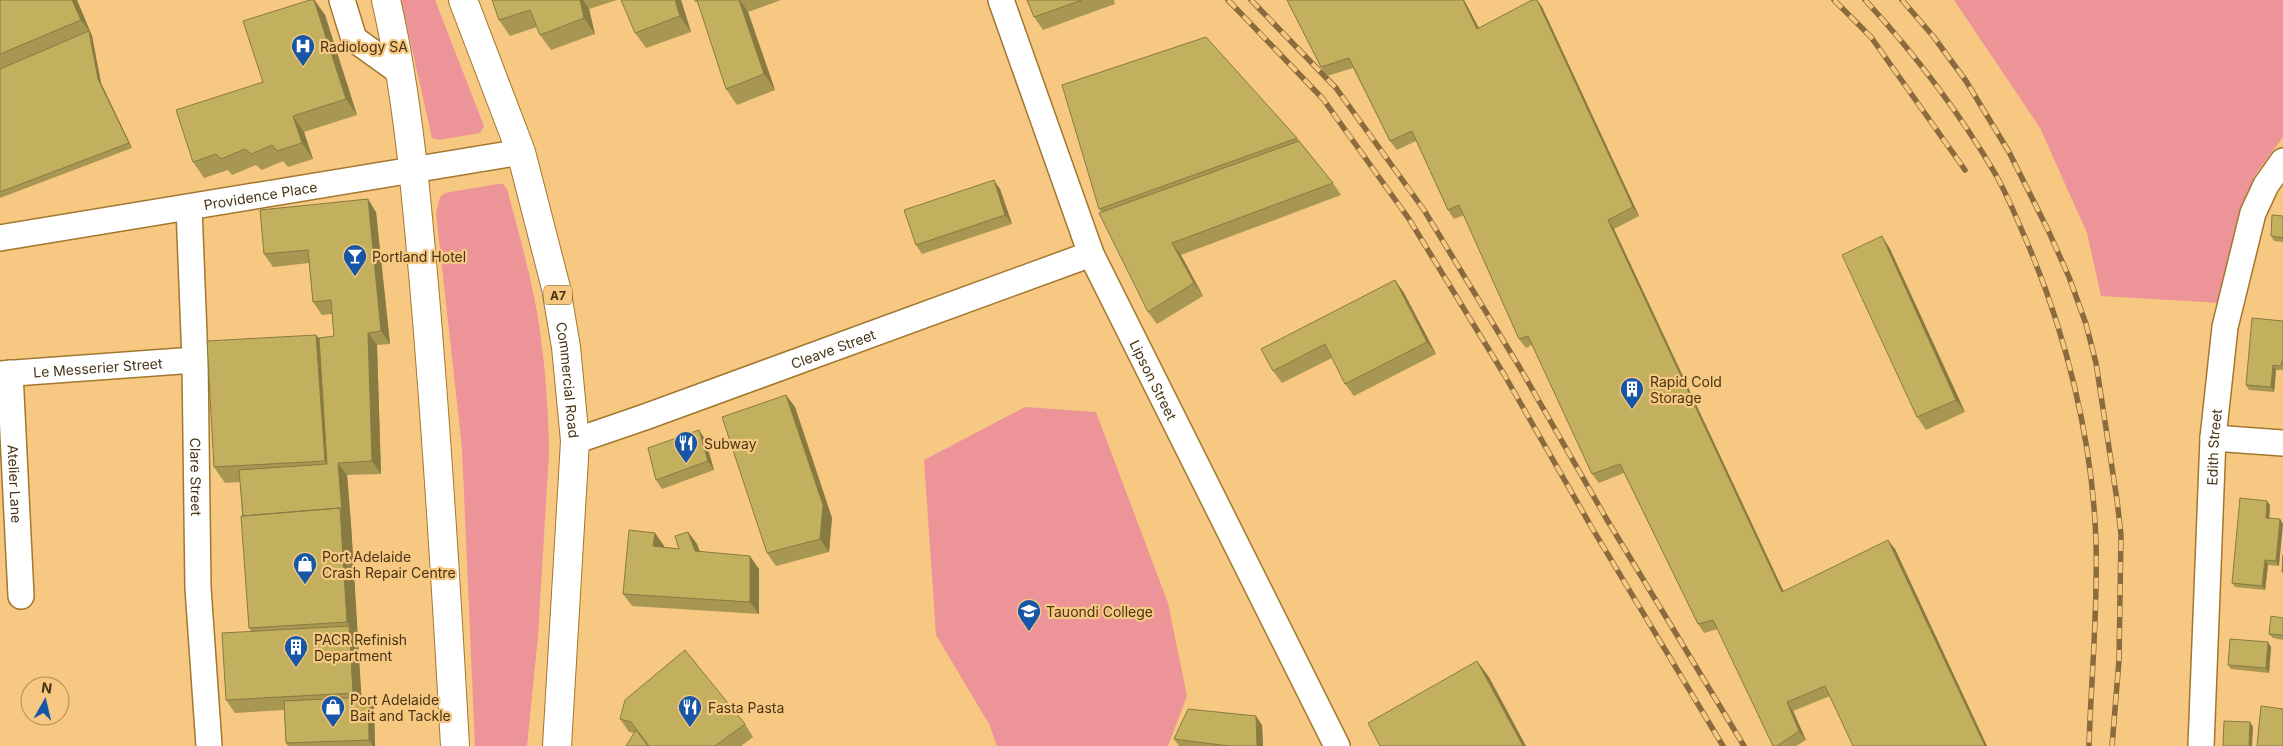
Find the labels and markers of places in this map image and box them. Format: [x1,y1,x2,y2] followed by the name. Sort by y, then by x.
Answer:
[290,33,316,67] hospital icon: Radiology SA
[320,38,408,55] place label: Radiology SA
[342,243,368,277] bar icon: Portland Hotel
[372,248,466,265] place label: Portland Hotel
[1650,373,1722,406] place label: Rapid Cold Storage
[1619,376,1645,410] building icon: Rapid Cold Storage
[673,430,699,464] restaurant icon: Subway
[704,435,757,452] place label: Subway
[322,548,456,581] place label: Port Adelaide Crash Repair Centre
[292,551,318,585] shop icon: Port Adelaide Crash Repair Centre
[1016,598,1042,632] school or university icon: Tauondi College
[1046,603,1153,620] place label: Tauondi College
[314,631,407,664] place label: PACR Refinish Department
[283,634,309,668] building icon: PACR Refinish Department
[350,691,451,724] place label: Port Adelaide Bait and Tackle
[320,694,346,728] shop icon: Port Adelaide Bait and Tackle
[677,694,703,728] restaurant icon: Fasta Pasta
[708,699,784,716] place label: Fasta Pasta

